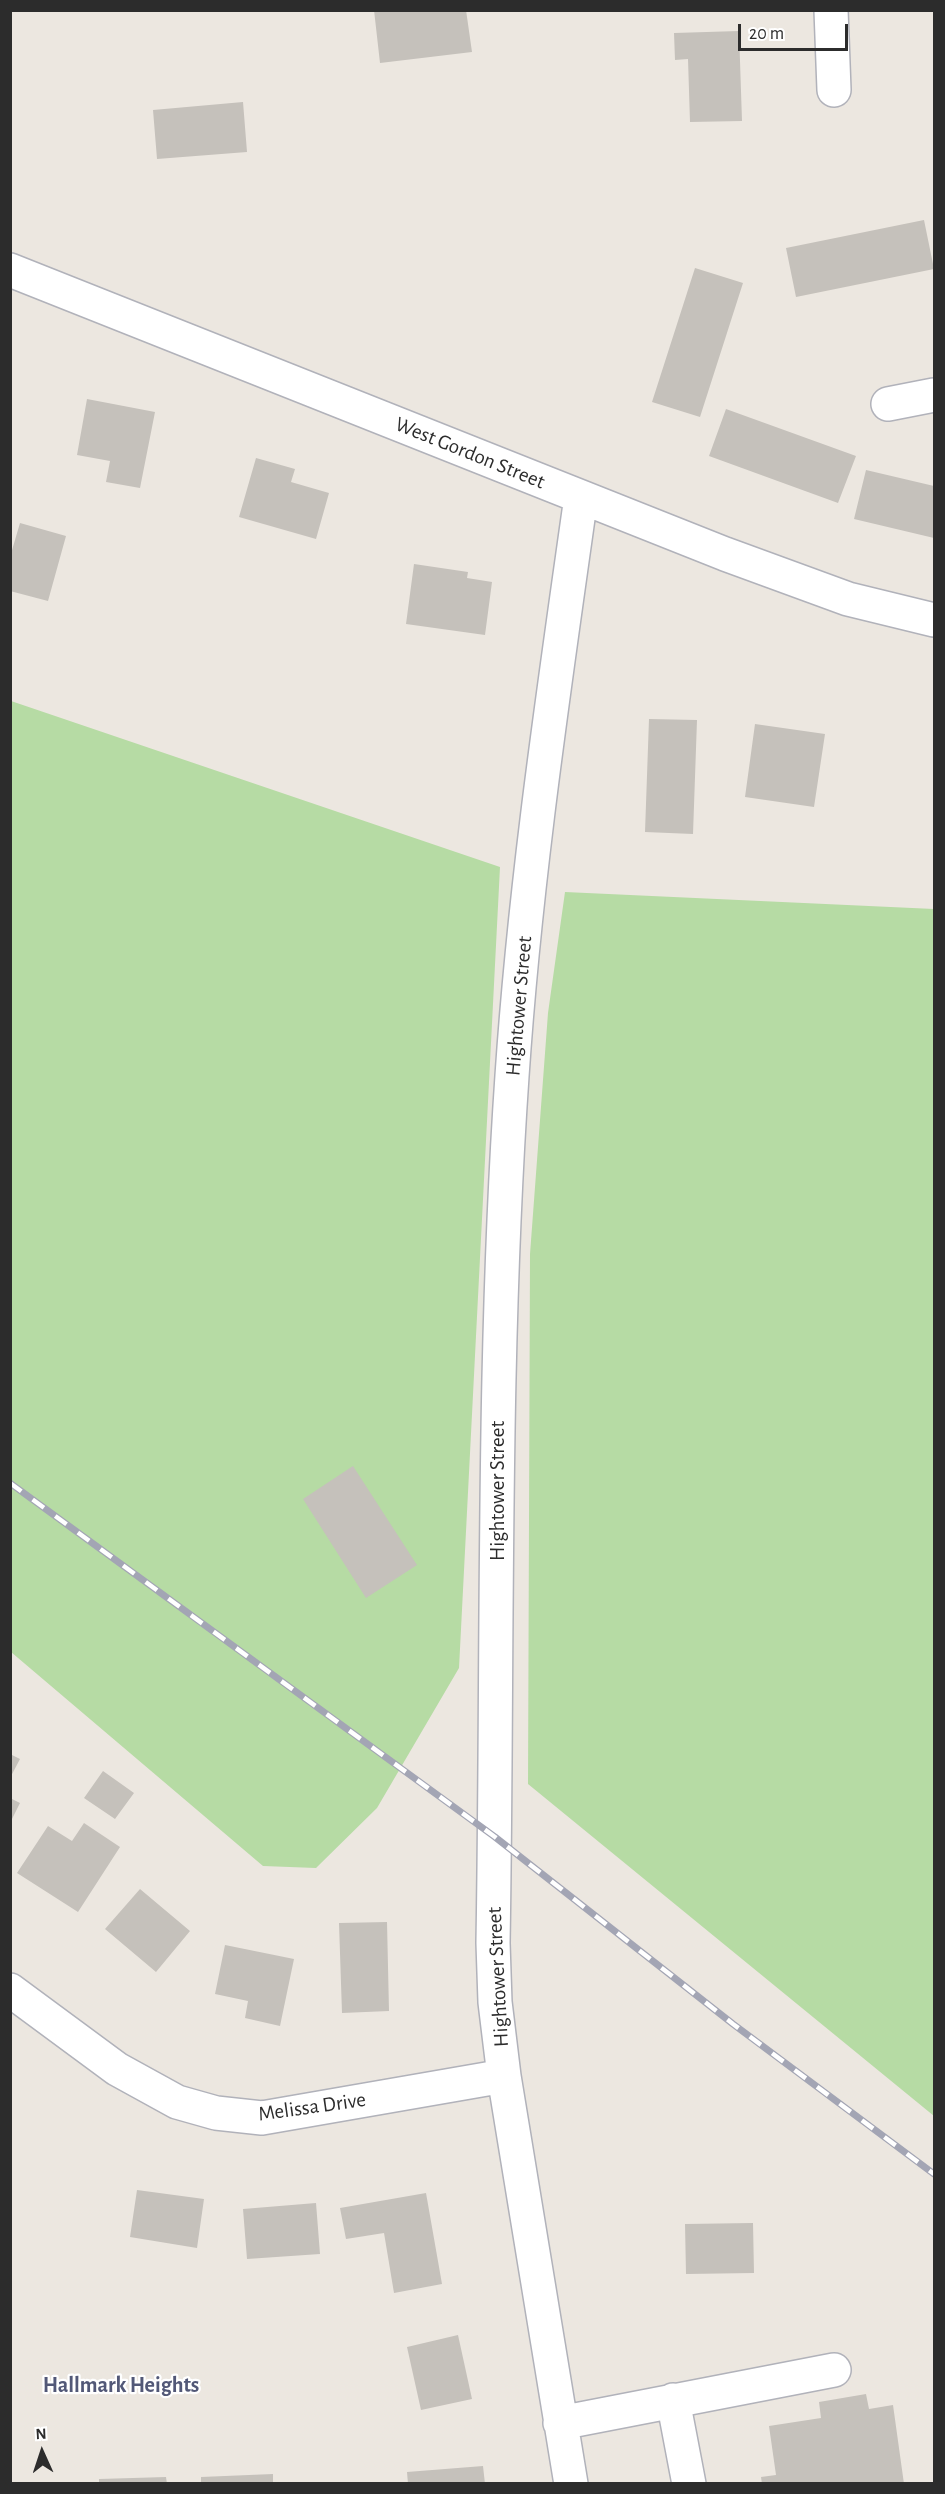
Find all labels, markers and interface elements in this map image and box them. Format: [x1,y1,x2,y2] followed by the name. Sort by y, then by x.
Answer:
[741,12,850,50] scale bar
[749,25,784,43] text: 20 m
[391,411,549,495] street label: West Gordon Street
[500,935,538,1077] street label: Hightower Street
[485,1421,511,1561] street label: Hightower Street
[482,1906,514,2048] street label: Hightower Street
[257,2087,367,2127] street label: Melissa Drive
[43,2372,199,2398] district label: Hallmark Heights
[12,2422,72,2482] north arrow
[35,2426,47,2442] text: N

